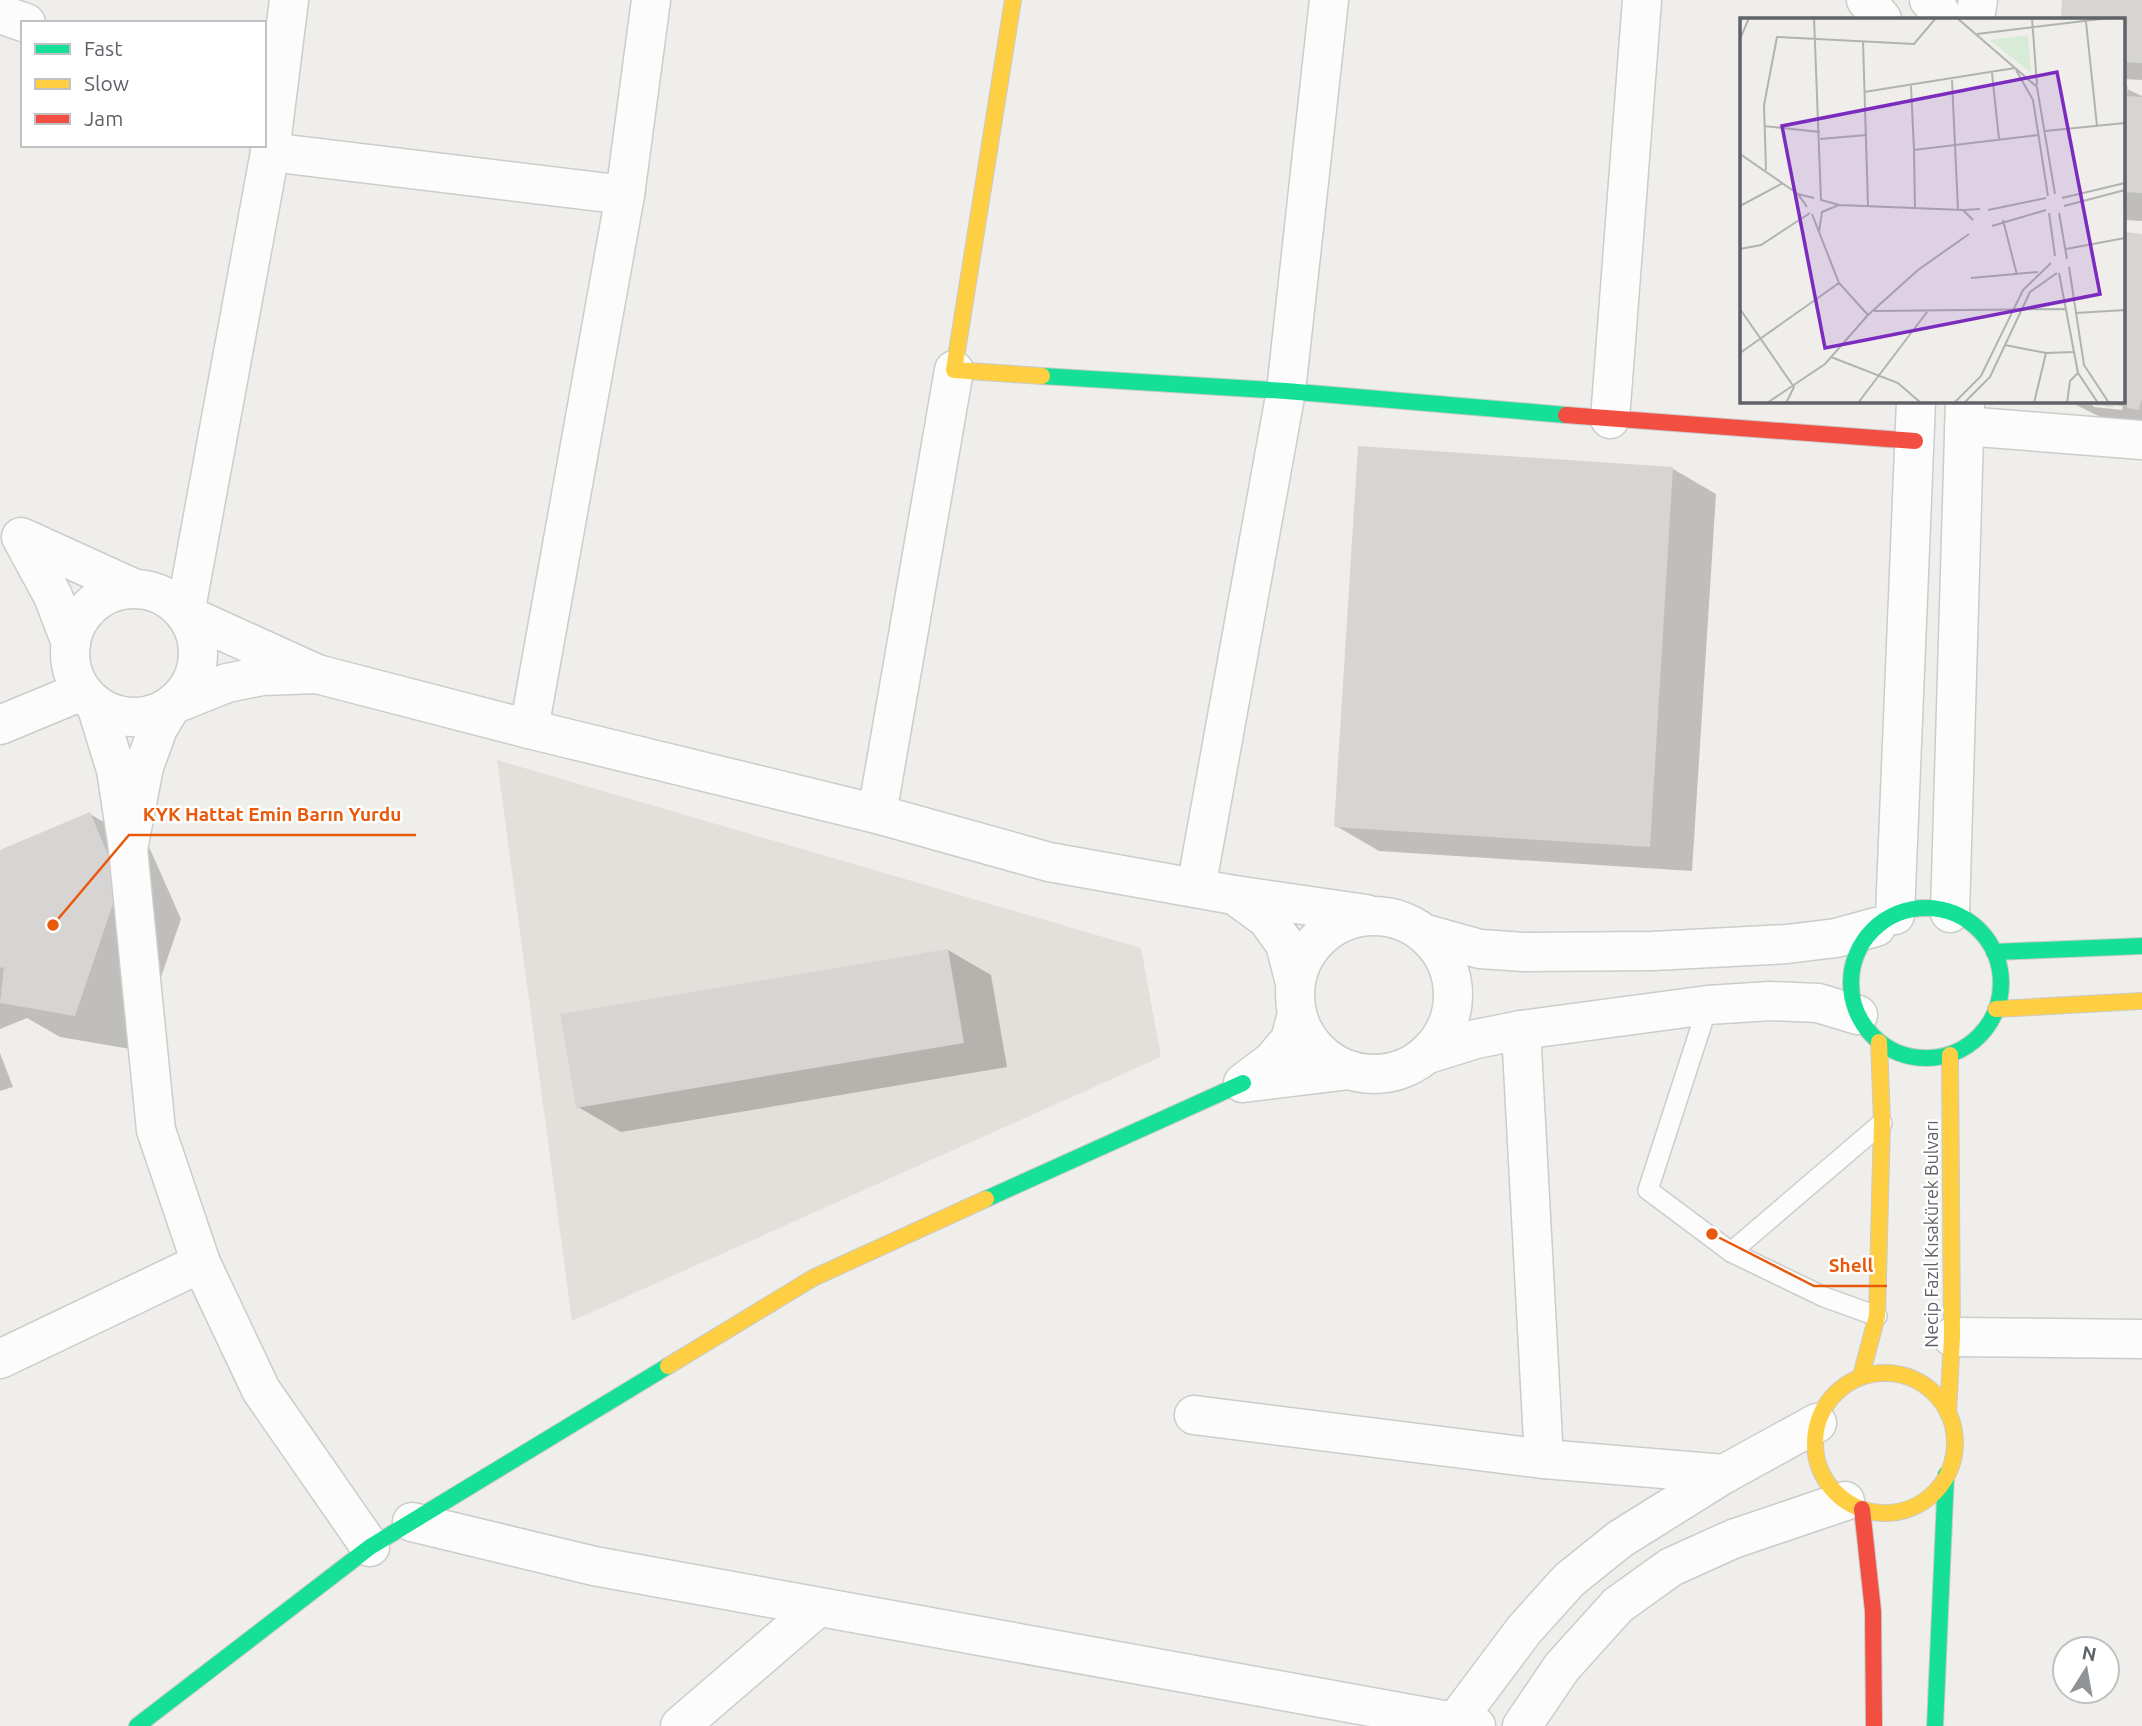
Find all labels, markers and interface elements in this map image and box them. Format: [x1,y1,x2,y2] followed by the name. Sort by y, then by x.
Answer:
[1740,18,2124,402] inset map
[21,21,266,147] legend
[84,36,122,60] text: Fast
[84,71,129,95] text: Slow
[84,106,123,130] text: Jam
[129,795,416,835] callout: KYK Hattat Emin Barın Yurdu
[143,803,401,825] text: KYK Hattat Emin Barın Yurdu
[1921,1120,1941,1348] street label: Necip Fazıl Kısakürek Bulvarı
[1814,1246,1887,1286] callout: Shell
[1829,1254,1873,1276] text: Shell
[2051,1635,2121,1705] north arrow
[2080,1641,2098,1665] text: N

